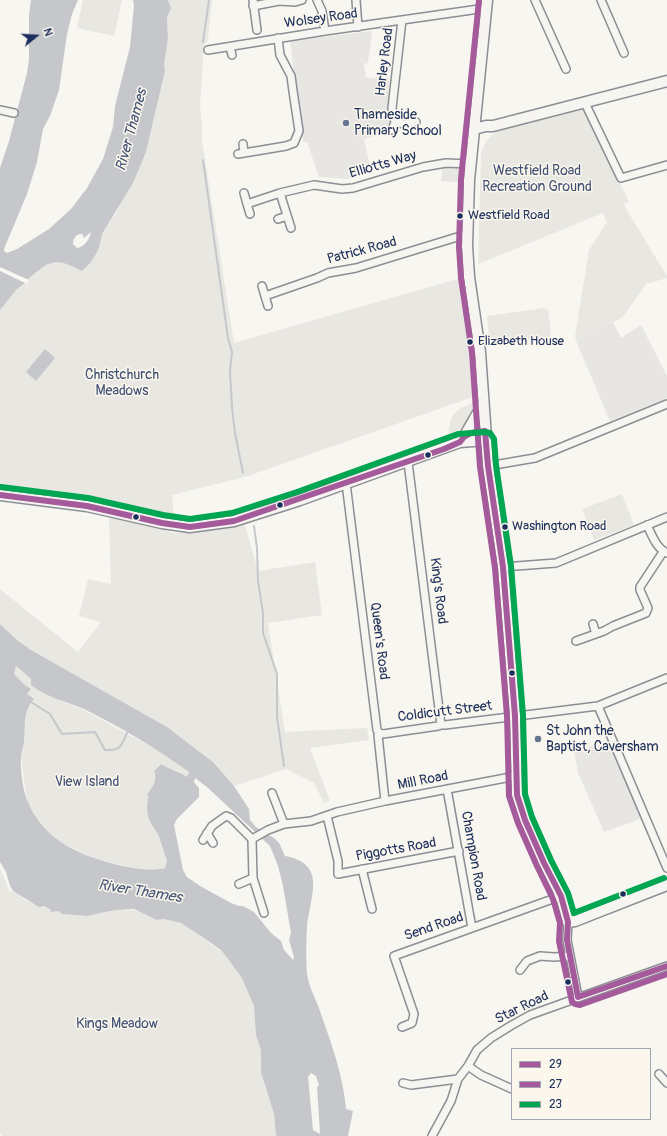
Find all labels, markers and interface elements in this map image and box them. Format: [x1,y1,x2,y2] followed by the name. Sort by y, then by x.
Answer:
[283,6,359,32] street label: Wolsey Road
[16,16,56,56] north arrow
[41,27,55,38] text: N
[372,27,398,97] street label: Harley Road
[112,87,152,173] water label: River Thames
[354,107,442,140] place label: Thameside Primary School
[341,118,351,128] marker: Thameside Primary School
[348,147,418,183] street label: Elliotts Way
[482,163,592,196] park label: Westfield Road Recreation Ground
[468,208,550,224] place label: Westfield Road
[455,211,465,221] marker: Westfield Road
[325,234,399,268] street label: Patrick Road
[478,334,564,350] place label: Elizabeth House
[465,337,475,347] marker: Elizabeth House
[85,367,159,400] park label: Christchurch Meadows
[423,450,433,460] unlabelled marker
[275,500,285,510] unlabelled marker
[131,512,141,522] unlabelled marker
[512,519,606,535] place label: Washington Road
[500,522,510,532] marker: Washington Road
[426,557,450,625] street label: King's Road
[366,601,392,681] street label: Queen's Road
[507,668,517,678] unlabelled marker
[397,698,493,726] street label: Coldicutt Street
[546,723,659,756] place label: St John the Baptist, Caversham
[533,734,543,744] marker: St John the Baptist, Caversham
[396,768,450,794] street label: Mill Road
[55,774,119,790] park label: View Island
[457,810,489,902] street label: Champion Road
[354,835,438,865] street label: Piggotts Road
[97,877,183,907] water label: River Thames
[618,889,628,899] unlabelled marker
[402,909,466,945] street label: Send Road
[563,977,573,987] unlabelled marker
[493,988,551,1028] street label: Star Road
[76,1016,158,1032] park label: Kings Meadow
[511,1048,651,1120] legend
[549,1057,562,1072] text: 29
[549,1077,562,1092] text: 27
[549,1097,562,1112] text: 23

